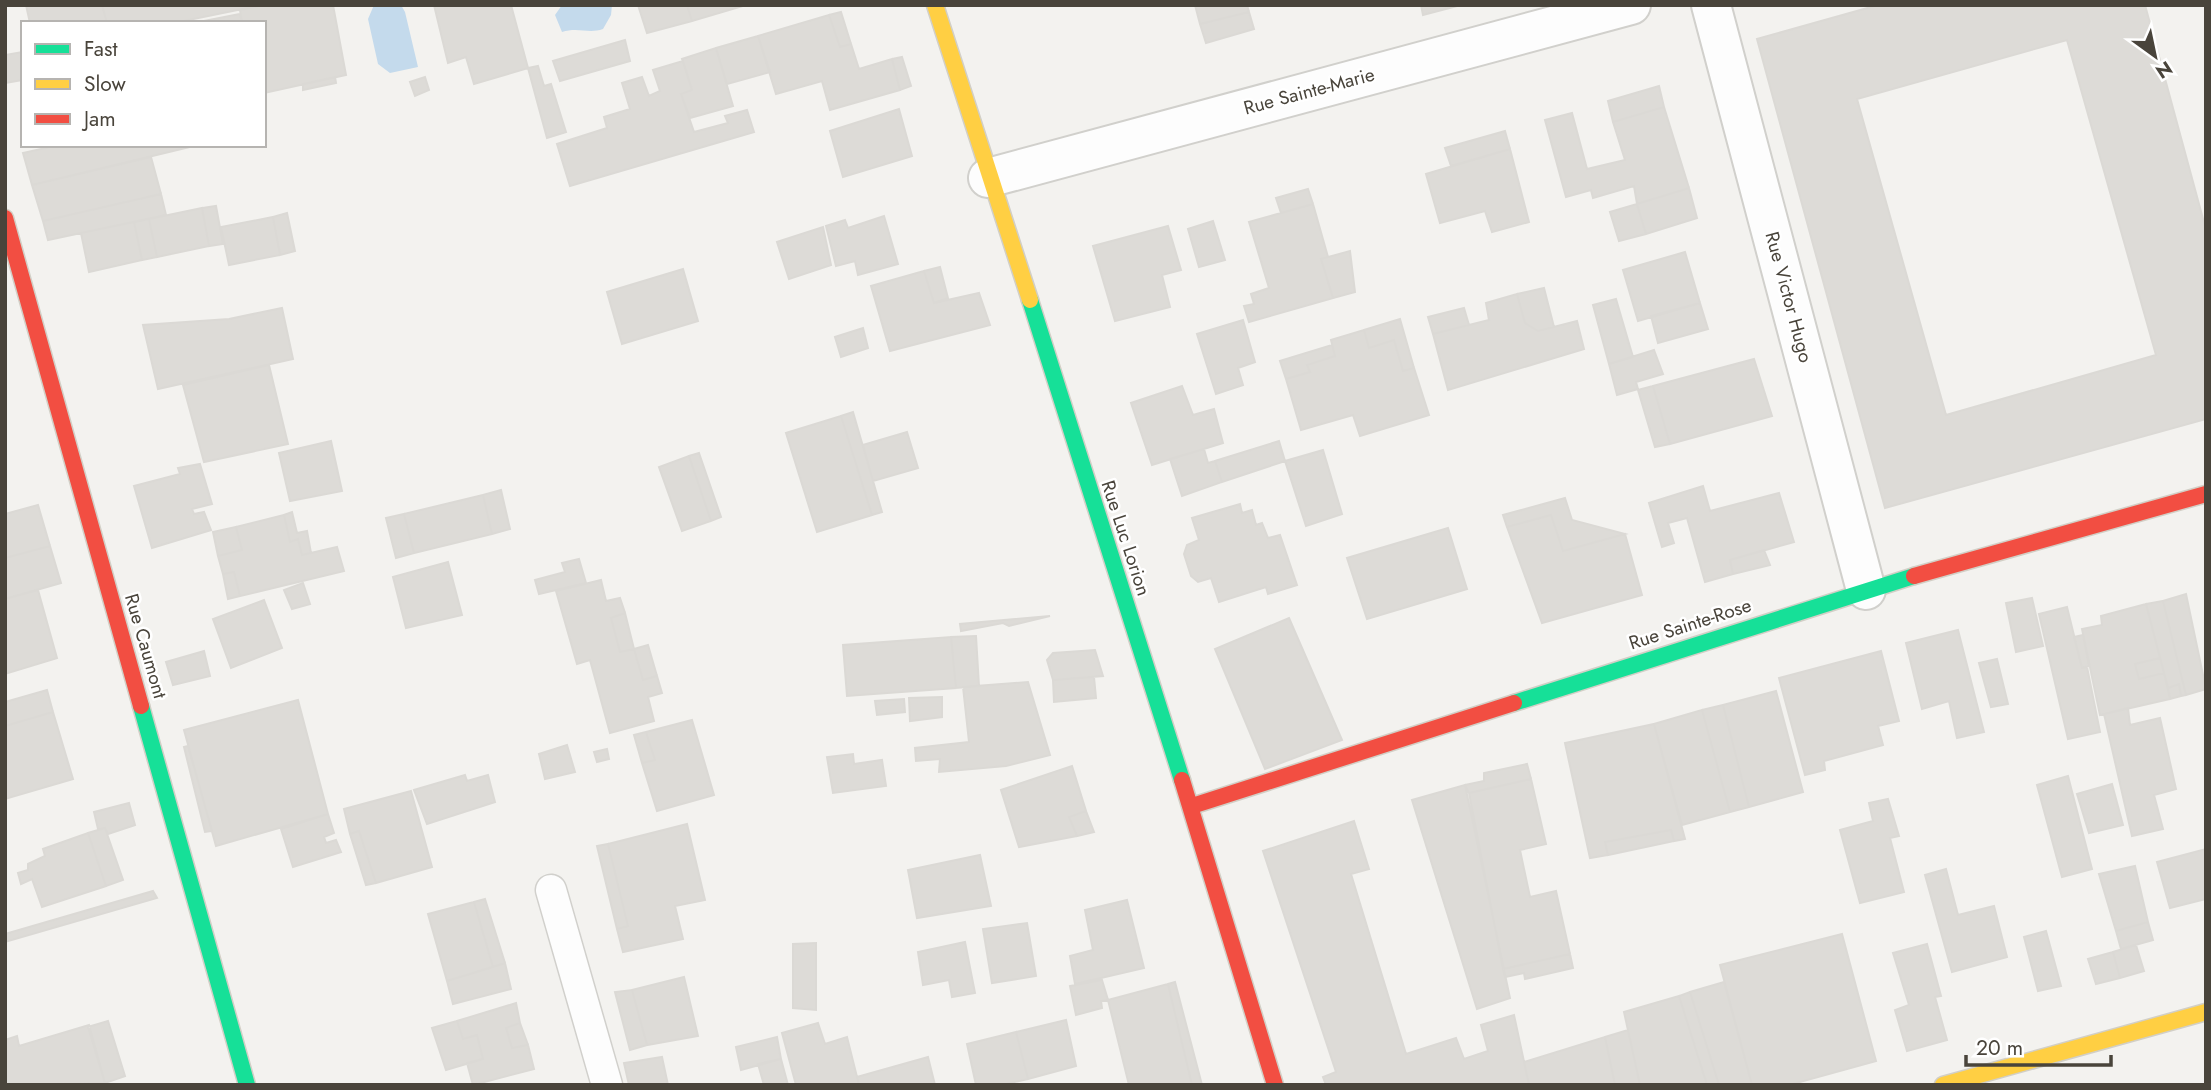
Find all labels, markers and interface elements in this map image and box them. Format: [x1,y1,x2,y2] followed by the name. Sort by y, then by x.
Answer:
[21,21,266,147] legend
[2120,21,2190,91] north arrow
[84,34,117,64] text: Fast
[2150,54,2178,85] text: N
[1240,60,1378,121] street label: Rue Sainte-Marie
[84,69,126,99] text: Slow
[81,104,116,134] text: Jam
[1759,229,1819,365] street label: Rue Victor Hugo
[1095,477,1157,599] street label: Rue Luc Lorion
[118,590,174,702] street label: Rue Caumont
[1625,591,1755,657] street label: Rue Sainte-Rose
[1966,1024,2111,1068] scale bar
[1976,1033,2023,1063] text: 20 m

